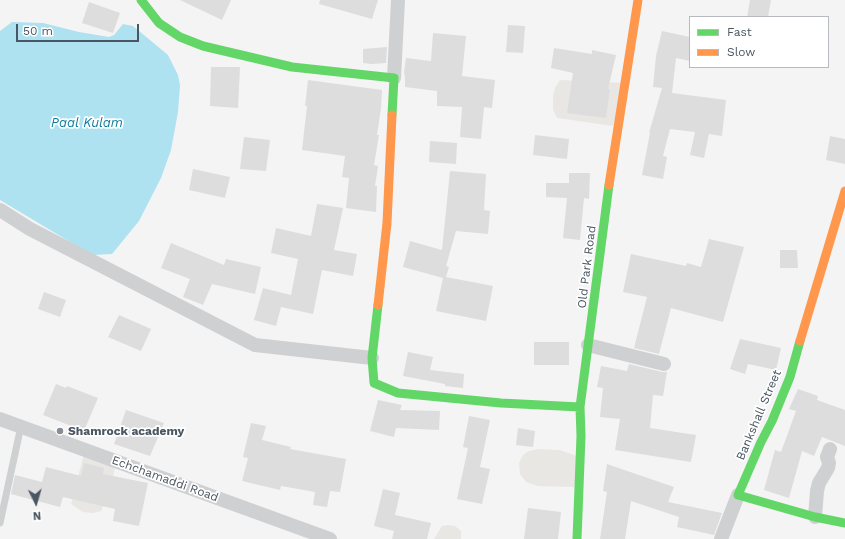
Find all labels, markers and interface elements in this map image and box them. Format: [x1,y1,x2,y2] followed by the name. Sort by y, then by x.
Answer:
[18,16,141,42] scale bar
[689,16,829,68] legend
[23,24,53,38] text: 50 m
[727,25,752,39] text: Fast
[727,45,755,59] text: Slow
[51,115,123,131] water label: Paal Kulam
[575,225,599,309] street label: Old Park Road
[733,368,785,462] street label: Bankshall Street
[68,424,184,438] place label: Shamrock academy
[55,426,65,436] marker: Shamrock academy
[110,453,220,505] street label: Echchamaddi Road
[16,483,56,523] north arrow
[32,509,42,522] text: N

